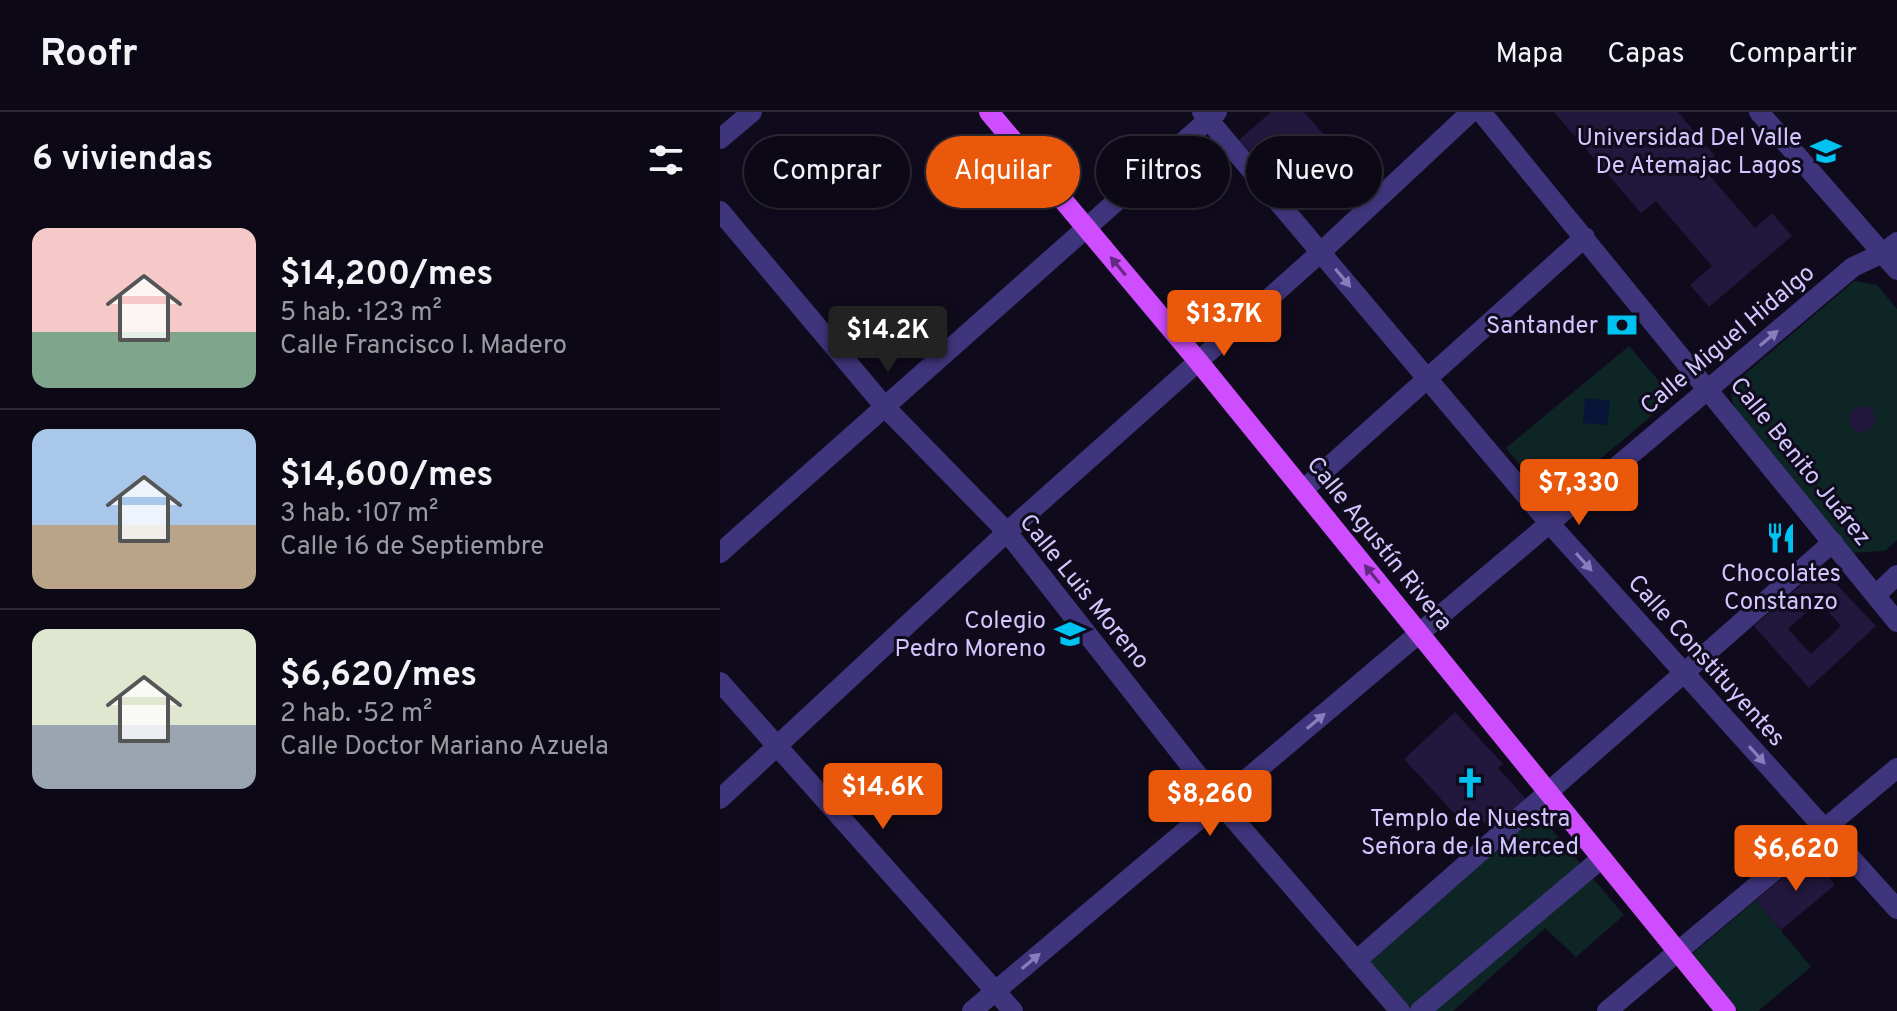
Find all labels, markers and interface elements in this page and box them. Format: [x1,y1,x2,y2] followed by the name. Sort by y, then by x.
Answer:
[40,31,138,80] text: Roofr
[1496,37,1563,73] text: Mapa
[1607,37,1685,73] text: Capas
[1729,37,1857,73] text: Compartir
[1576,124,1802,182] place label: Universidad Del Valle De Atemajac Lagos
[1809,134,1843,168] school or university icon: Universidad Del Valle De Atemajac Lagos
[744,136,910,208] chip: Comprar
[926,136,1080,208] chip: Alquilar
[1096,136,1230,208] chip: Filtros
[1246,136,1382,208] chip: Nuevo
[644,138,688,182] icon: filters
[32,139,213,182] text: 6 viviendas
[280,254,493,297] text: $14,200/mes
[1110,256,1127,276] one-way arrow
[1635,259,1822,422] street label: Calle Miguel Hidalgo
[96,260,192,356] icon: home
[1334,268,1351,288] one-way arrow
[1159,290,1289,358] pin: $13.7K
[280,297,442,330] text: 5 hab. · 123 m²
[1185,299,1263,332] text: $13.7K
[823,306,953,374] pin: $14.2K
[1605,308,1639,342] bank icon: Santander
[1486,312,1598,342] place label: Santander
[846,315,930,348] text: $14.2K
[280,330,567,363] text: Calle Francisco I. Madero
[1759,330,1779,347] one-way arrow
[1722,372,1877,553] street label: Calle Benito Juárez
[1299,451,1458,637] street label: Calle Agustín Rivera
[280,455,493,498] text: $14,600/mes
[1514,459,1644,527] pin: $7,330
[96,461,192,557] icon: home
[1538,468,1620,501] text: $7,330
[280,498,438,531] text: 3 hab. · 107 m²
[1012,509,1155,676] street label: Calle Luis Moreno
[1764,521,1798,555] restaurant icon: Chocolates Constanzo
[280,531,544,564] text: Calle 16 de Septiembre
[1574,552,1592,571] one-way arrow
[1721,560,1841,618] place label: Chocolates Constanzo
[1364,564,1381,584] one-way arrow
[1620,569,1791,754] street label: Calle Constituyentes
[894,607,1046,665] place label: Colegio Pedro Moreno
[1053,617,1087,651] school or university icon: Colegio Pedro Moreno
[280,655,477,698] text: $6,620/mes
[96,661,192,757] icon: home
[280,698,432,731] text: 2 hab. · 52 m²
[1306,713,1327,730] one-way arrow
[280,731,609,764] text: Calle Doctor Mariano Azuela
[1748,746,1766,765] one-way arrow
[818,763,948,831] pin: $14.6K
[1453,766,1487,800] church icon: Templo de Nuestra Señora de la Merced
[1145,770,1275,838] pin: $8,260
[841,772,925,805] text: $14.6K
[1167,779,1253,812] text: $8,260
[1361,805,1579,863] place label: Templo de Nuestra Señora de la Merced
[1731,825,1861,893] pin: $6,620
[1752,834,1840,867] text: $6,620
[1021,953,1041,970] one-way arrow

